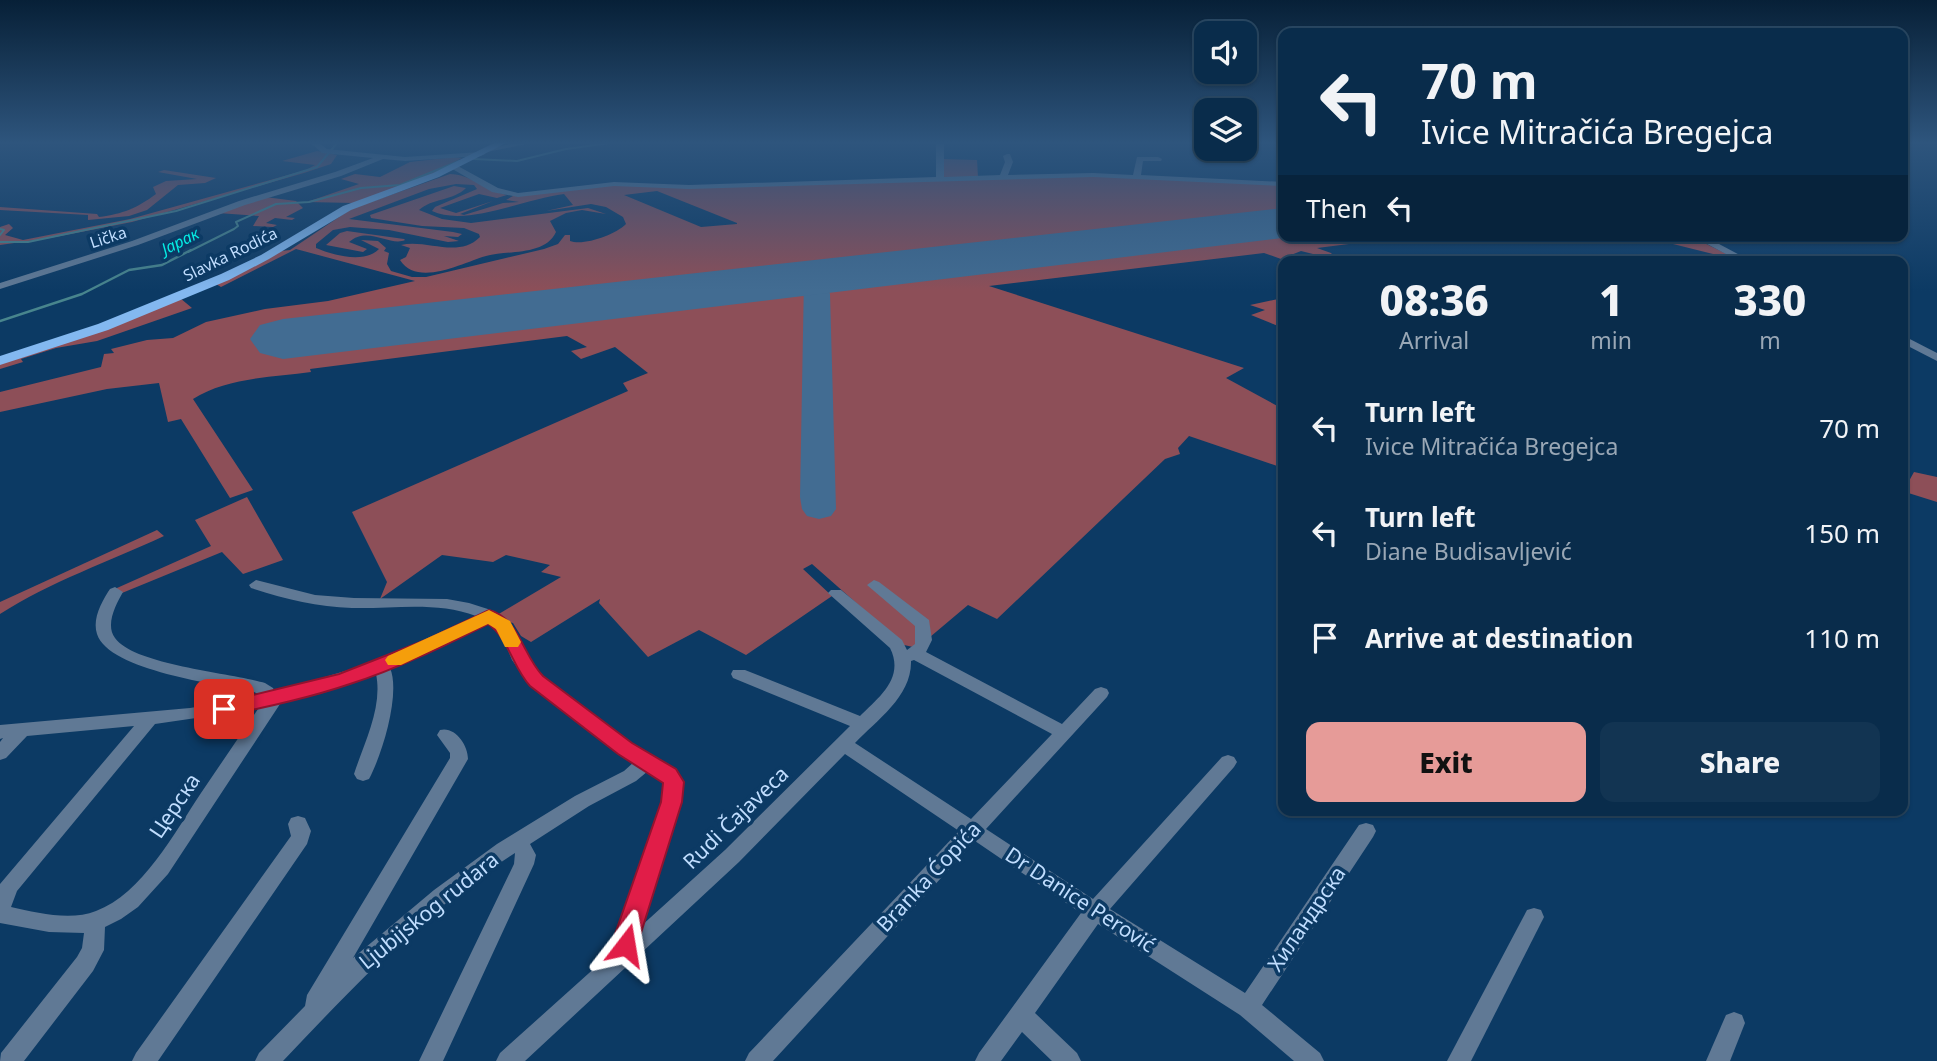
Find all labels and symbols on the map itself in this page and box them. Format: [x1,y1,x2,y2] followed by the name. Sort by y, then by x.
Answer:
[87,221,129,253] street label: Lička
[155,222,204,261] water label: Јарак
[179,222,281,286] street label: Slavka Rodića
[194,679,254,739] pin
[676,760,794,875] street label: Rudi Čajaveca
[142,768,206,843] street label: Церска
[870,815,987,938] street label: Branka Ćopića
[1000,840,1161,958] street label: Dr Danice Perović
[353,845,504,975] street label: Ljubijskog rudara
[1261,861,1351,976] street label: Хиландрска
[589,908,663,982] position arrow

